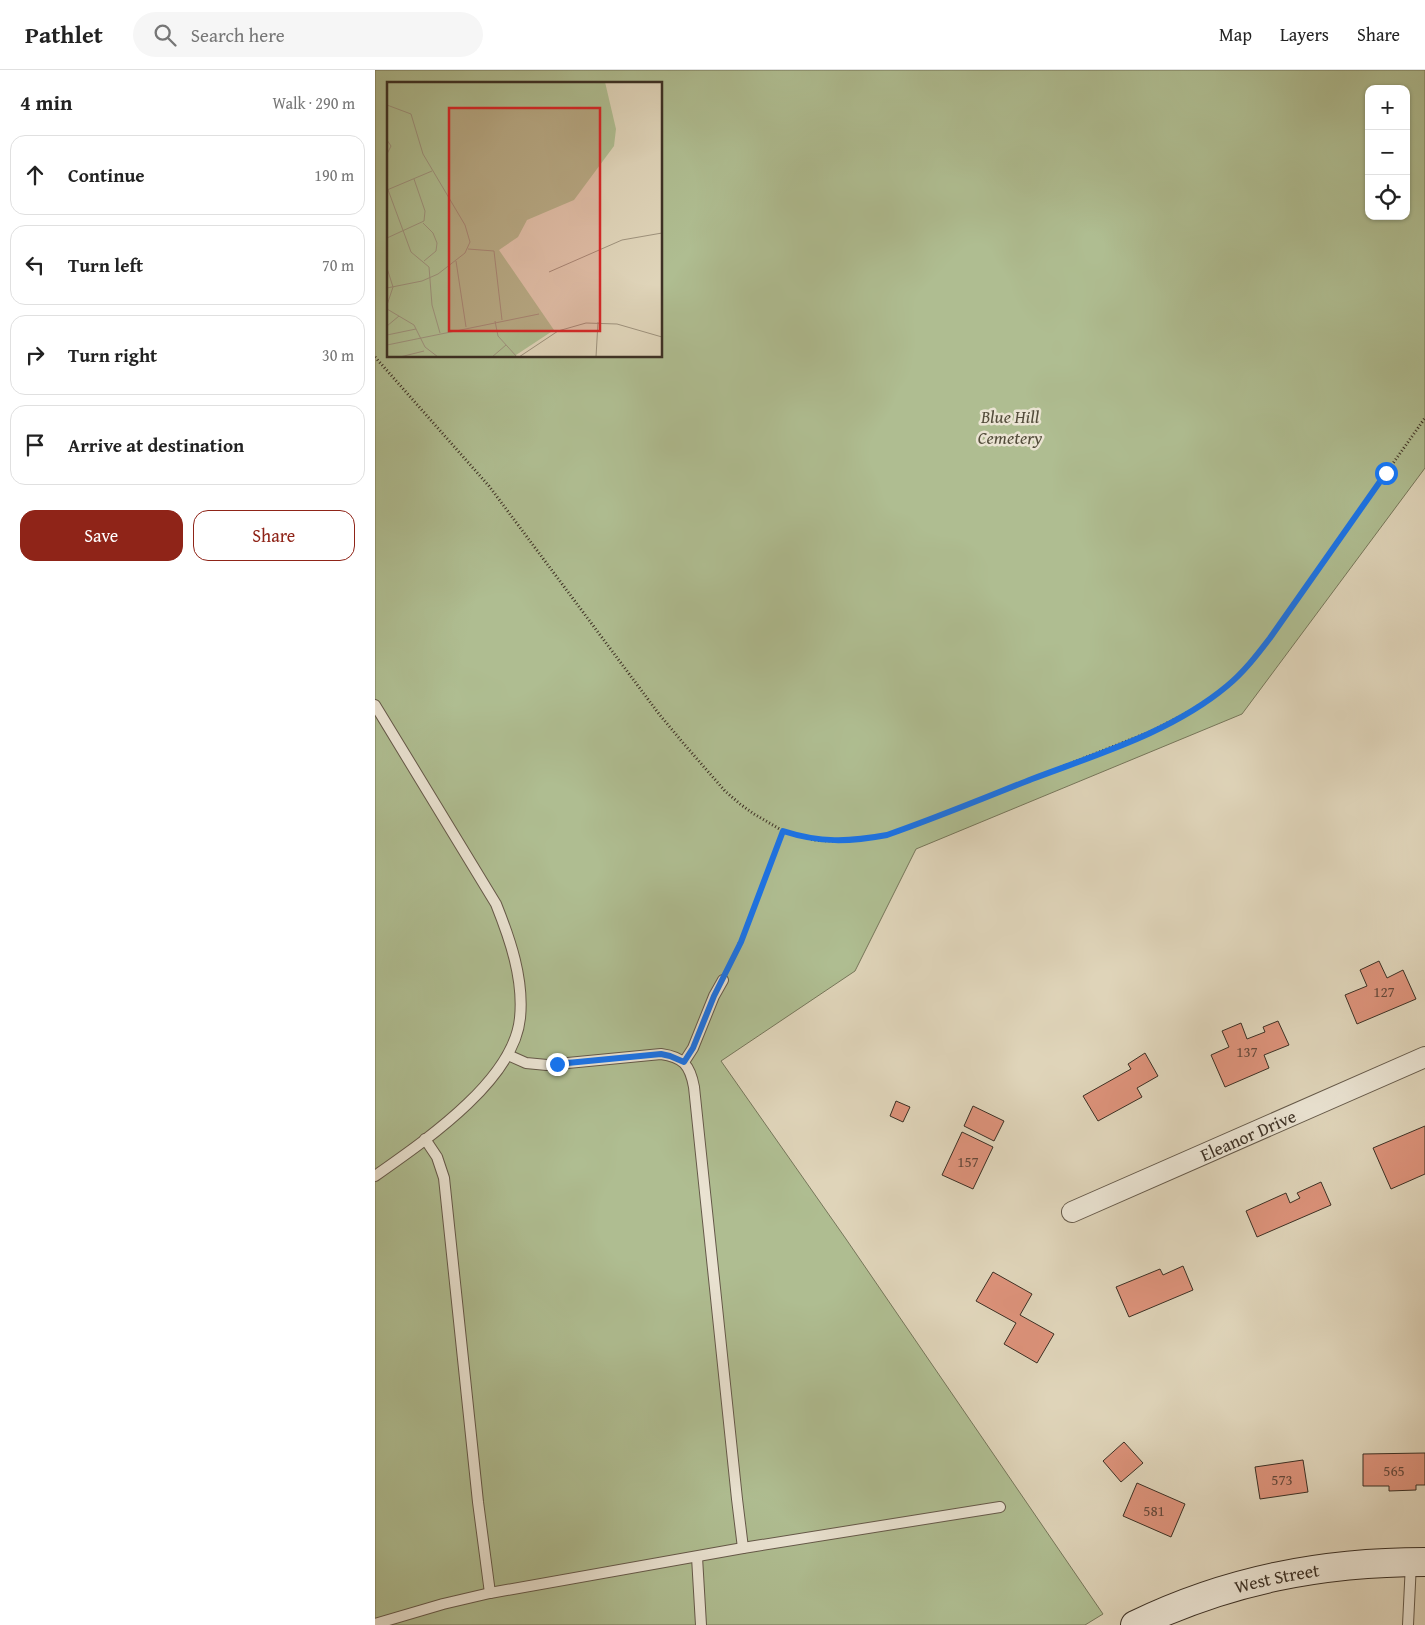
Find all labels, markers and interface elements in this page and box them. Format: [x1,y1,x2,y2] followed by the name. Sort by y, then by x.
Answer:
[133,12,483,57] search box
[25,17,103,52] text: Pathlet
[151,21,179,49] icon: search
[191,21,285,49] text: Search here
[1219,21,1252,48] text: Map
[1280,21,1329,48] text: Layers
[1357,21,1400,48] text: Share
[387,82,663,358] inset map
[1365,85,1410,220] map controls
[1365,85,1410,130] button: +
[20,87,72,118] text: 4 min
[272,91,355,115] text: Walk · 290 m
[1365,130,1410,175] button: −
[21,161,49,189] icon: ahead
[68,161,145,189] text: Continue
[314,163,354,187] text: 190 m
[1365,175,1410,220] button: locate
[21,251,49,279] icon: left
[68,251,143,279] text: Turn left
[322,253,354,277] text: 70 m
[21,341,49,369] icon: right
[68,341,157,369] text: Turn right
[322,343,354,367] text: 30 m
[978,403,1043,451] park label: Blue Hill Cemetery
[21,431,49,459] icon: arrive
[68,431,244,459] text: Arrive at destination
[1375,462,1398,485] route start
[20,510,183,561] button: Save
[193,510,355,561] button: Share
[1373,981,1395,1002] house number: 127
[1236,1041,1258,1062] house number: 137
[546,1053,569,1076] route end
[1196,1102,1300,1168] street label: Eleanor Drive
[957,1151,979,1172] house number: 157
[1383,1460,1405,1481] house number: 565
[1271,1469,1293,1490] house number: 573
[1143,1500,1165,1521] house number: 581
[1231,1556,1322,1600] street label: West Street

